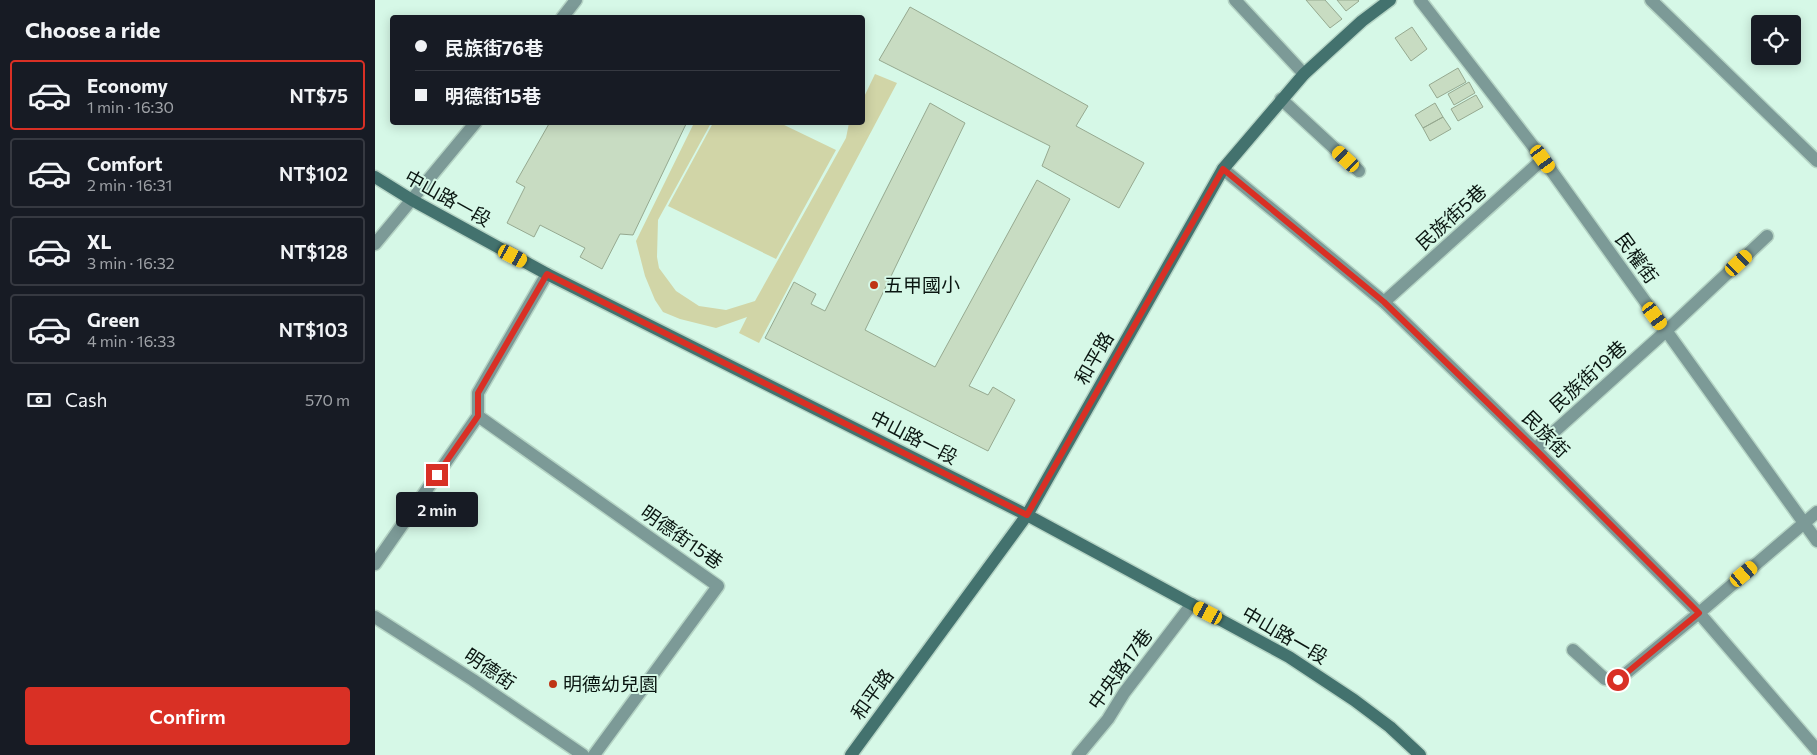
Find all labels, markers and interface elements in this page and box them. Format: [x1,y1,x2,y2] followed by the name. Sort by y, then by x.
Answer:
[1751,15,1801,65] map controls
[1751,15,1801,65] button: locate
[25,16,160,43] text: Choose a ride
[445,36,543,59] text: 民族街76巷
[27,73,72,118] icon: car
[87,74,168,97] text: Economy
[289,84,348,107] text: NT$75
[445,84,541,107] text: 明德街15巷
[87,97,174,116] text: 1 min · 16:30
[1528,142,1557,176] car
[1329,143,1362,175] car
[27,151,72,196] icon: car
[87,152,163,175] text: Comfort
[279,162,348,185] text: NT$102
[401,164,495,231] street label: 中山路一段
[87,175,172,194] text: 2 min · 16:31
[1411,179,1491,254] street label: 民族街5巷
[1611,228,1663,288] street label: 民權街
[27,229,72,274] icon: car
[87,230,112,253] text: XL
[280,240,348,263] text: NT$128
[496,242,529,270] car
[1722,247,1755,279] car
[87,253,175,272] text: 3 min · 16:32
[884,273,960,296] place label: 五甲國小
[868,279,880,291] marker: 五甲國小
[1640,299,1669,333] car
[27,307,72,352] icon: car
[87,308,139,331] text: Green
[279,318,348,341] text: NT$103
[1069,327,1118,388] street label: 和平路
[87,331,175,350] text: 4 min · 16:33
[1544,335,1631,416] street label: 民族街19巷
[25,386,53,414] icon: cash
[65,388,107,411] text: Cash
[305,390,350,409] text: 570 m
[867,405,962,468] street label: 中山路一段
[1518,405,1575,462] street label: 民族街
[426,464,448,486] route end
[396,492,478,528] callout: 2 min
[417,500,457,519] text: 2 min
[637,500,728,573] street label: 明德街15巷
[1727,559,1760,589] car
[1191,599,1224,627] car
[1238,601,1332,668] street label: 中山路一段
[1083,624,1157,714] street label: 中央路17巷
[460,643,520,694] street label: 明德街
[846,664,898,724] street label: 和平路
[1607,669,1629,691] route start
[563,672,658,695] place label: 明德幼兒園
[547,678,559,690] marker: 明德幼兒園
[25,687,350,745] button: Confirm

